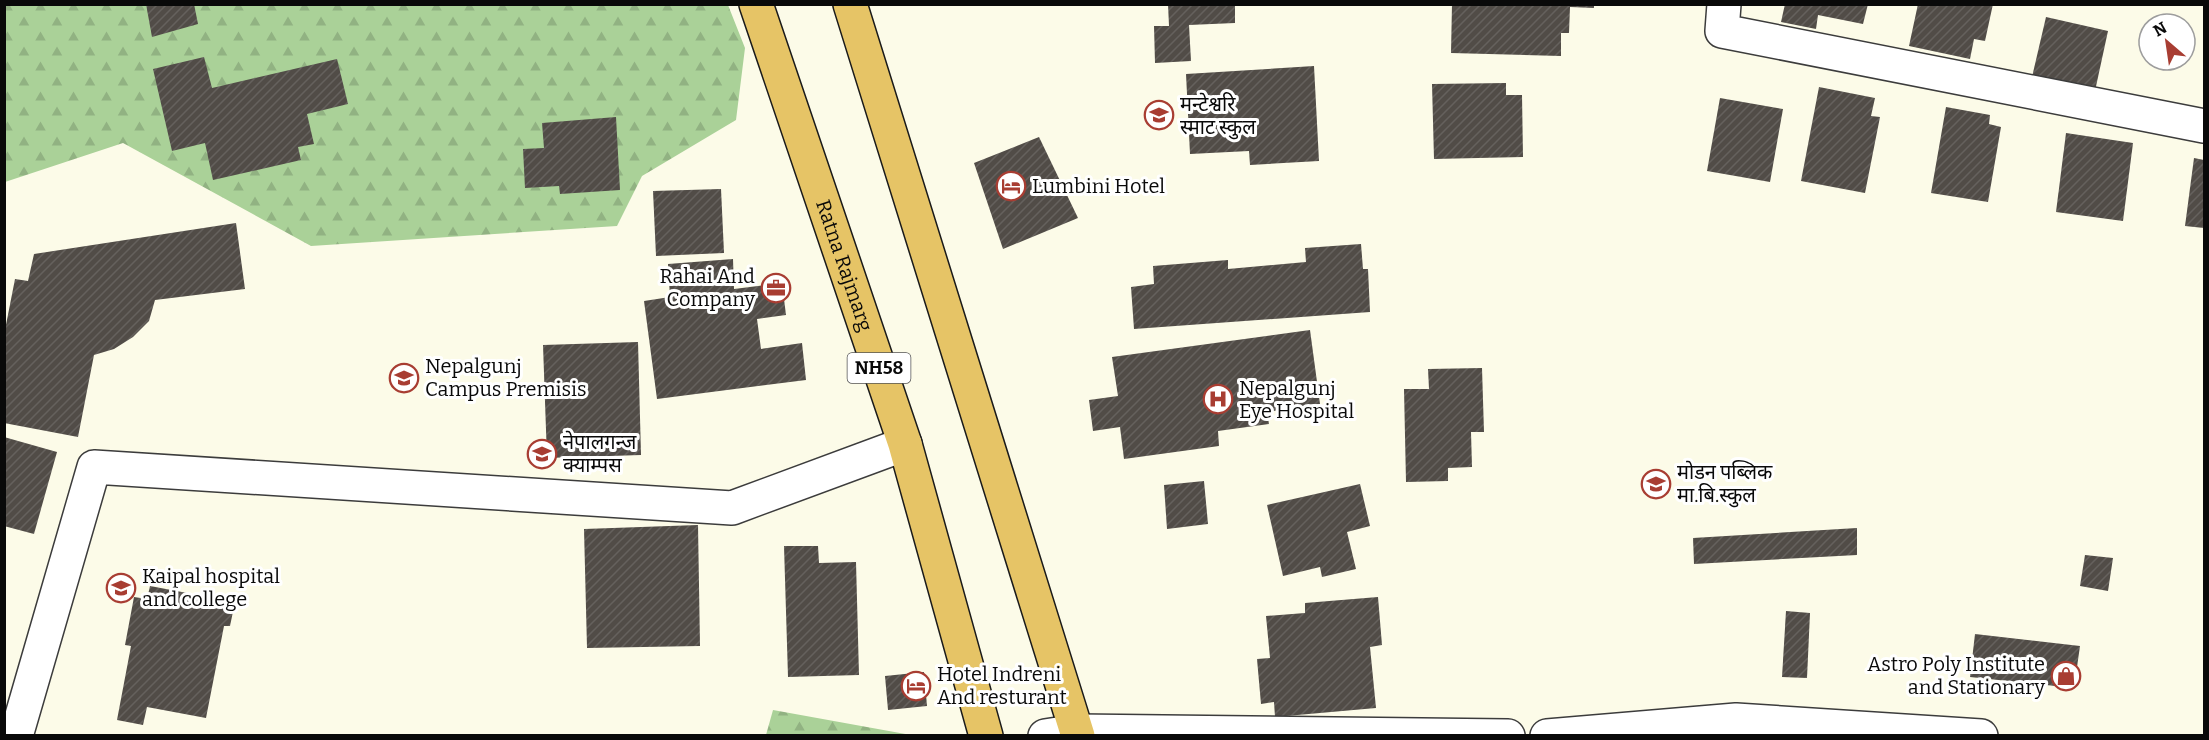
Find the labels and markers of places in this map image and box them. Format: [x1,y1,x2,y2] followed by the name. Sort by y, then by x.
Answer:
[1180,92,1256,140] place label: मन्टेश्वरि स्माट स्कुल
[1143,99,1175,131] school or university icon: मन्टेश्वरि स्माट स्कुल
[995,170,1027,202] hotel icon: Lumbini Hotel
[1032,174,1165,198] place label: Lumbini Hotel
[660,264,755,311] place label: Rahai And Company
[760,272,792,304] office icon: Rahai And Company
[425,354,587,401] place label: Nepalgunj Campus Premisis
[388,362,420,394] school or university icon: Nepalgunj Campus Premisis
[1239,376,1355,423] place label: Nepalgunj Eye Hospital
[1202,383,1234,415] hospital icon: Nepalgunj Eye Hospital
[563,430,637,477] place label: नेपालगन्ज क्याम्पस
[526,438,558,470] school or university icon: नेपालगन्ज क्याम्पस
[1677,460,1773,508] place label: माेडन पब्लिक मा.बि.स्कुल
[1640,468,1672,500] school or university icon: माेडन पब्लिक मा.बि.स्कुल
[142,564,280,611] place label: Kaipal hospital and college
[105,572,137,604] school or university icon: Kaipal hospital and college
[1867,652,2045,699] place label: Astro Poly Institute and Stationary
[2050,660,2082,692] shop icon: Astro Poly Institute and Stationary
[937,662,1067,709] place label: Hotel Indreni And resturant
[900,670,932,702] hotel icon: Hotel Indreni And resturant

